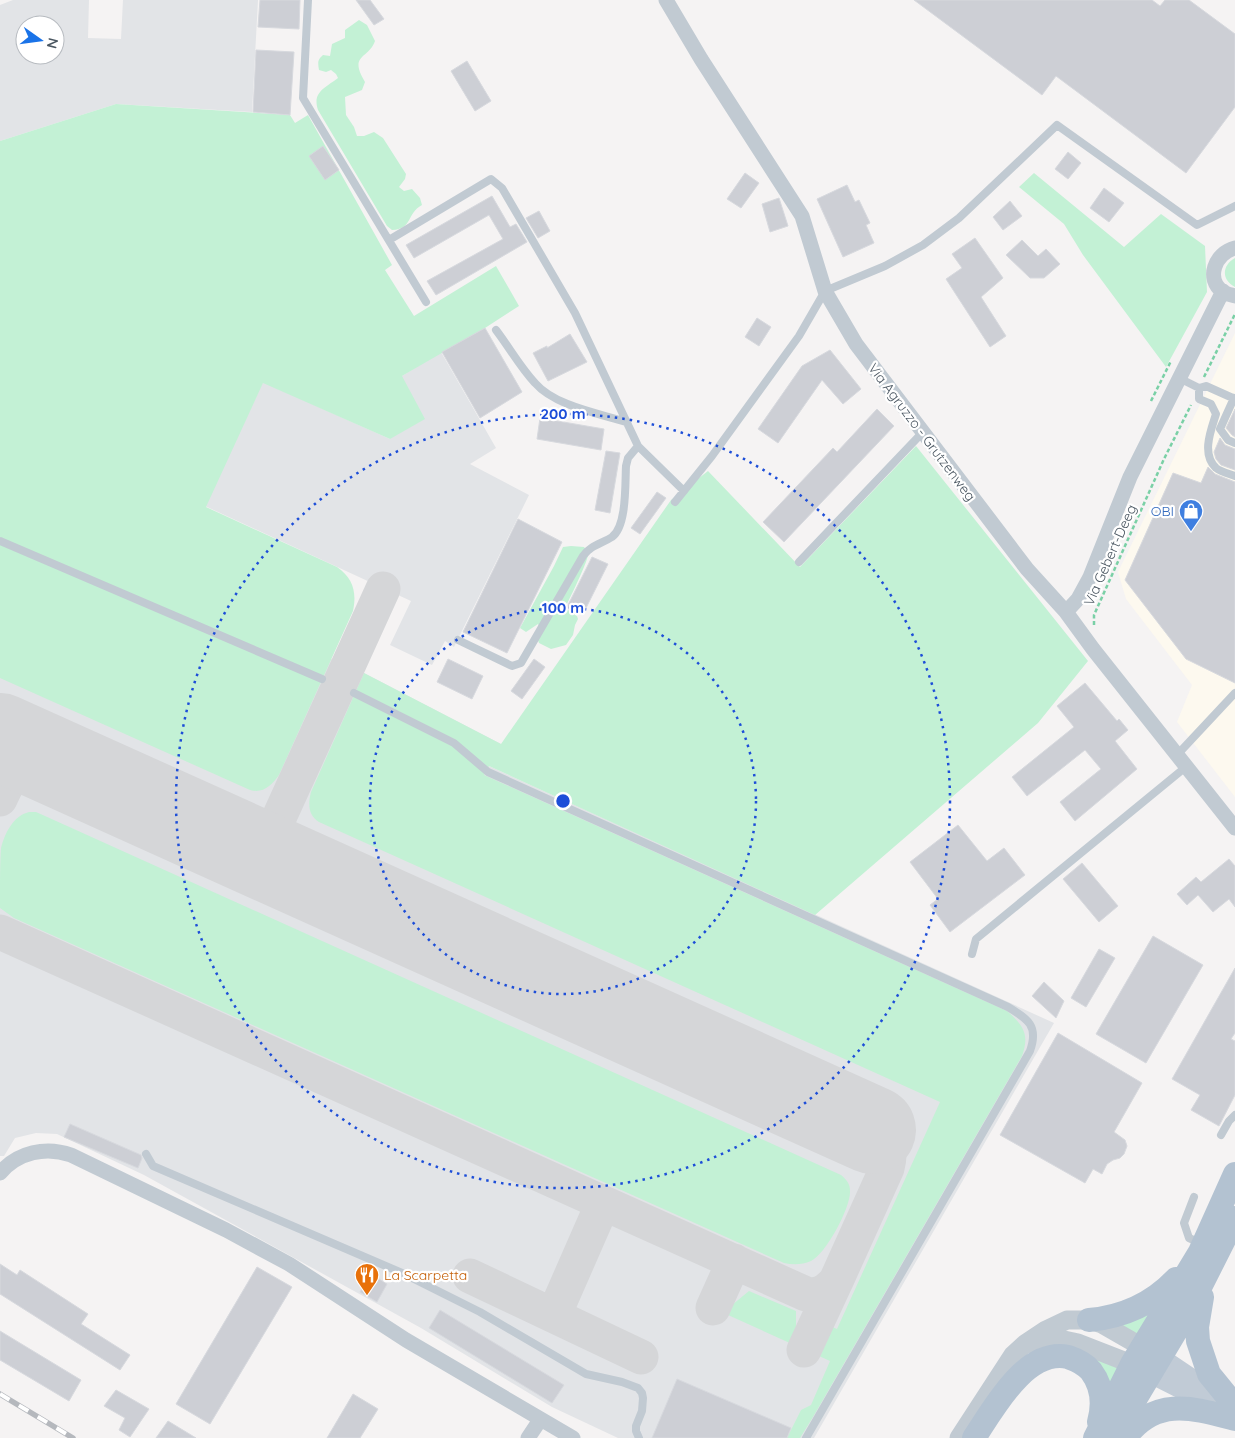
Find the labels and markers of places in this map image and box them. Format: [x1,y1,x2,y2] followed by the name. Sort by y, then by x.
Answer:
[1178,498,1204,532] shop icon: OBI
[1151,502,1174,520] place label: OBI
[554,792,572,810] centre of rings
[354,1262,380,1296] restaurant icon: La Scarpetta
[384,1266,467,1284] place label: La Scarpetta

